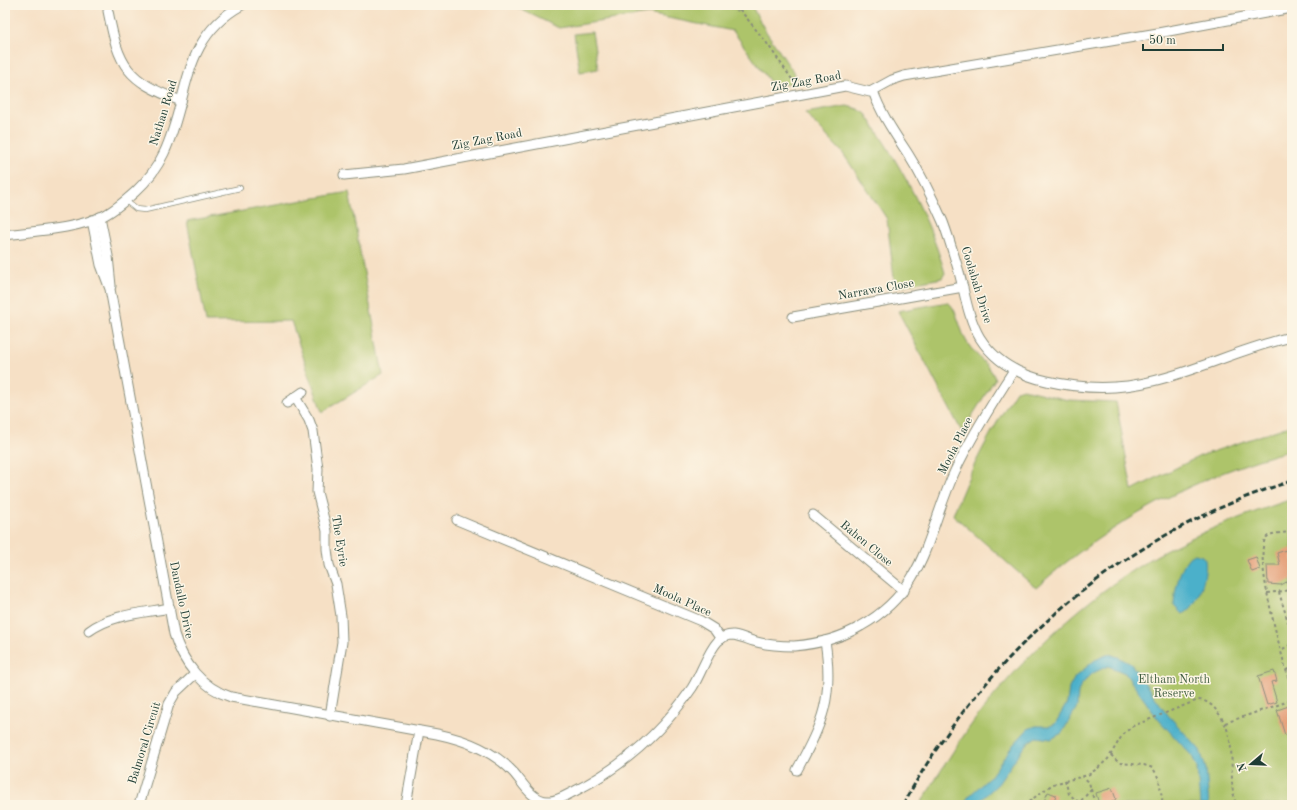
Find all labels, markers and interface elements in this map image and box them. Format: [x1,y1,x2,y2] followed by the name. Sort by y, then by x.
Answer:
[1143,26,1223,52] scale bar
[1149,34,1176,47] text: 50 m
[770,70,842,94] street label: Zig Zag Road
[148,79,180,147] street label: Nathan Road
[451,127,523,153] street label: Zig Zag Road
[959,245,994,325] street label: Coolabah Drive
[837,277,915,303] street label: Narrawa Close
[936,415,976,477] street label: Moola Place
[329,514,349,568] street label: The Eyrie
[838,519,895,569] street label: Bahen Close
[167,560,195,640] street label: Dandallo Drive
[651,583,713,619] street label: Moola Place
[1138,674,1210,700] park label: Eltham North Reserve
[127,700,163,786] street label: Balmoral Circuit
[1231,744,1271,784] north arrow
[1236,760,1250,773] text: N

